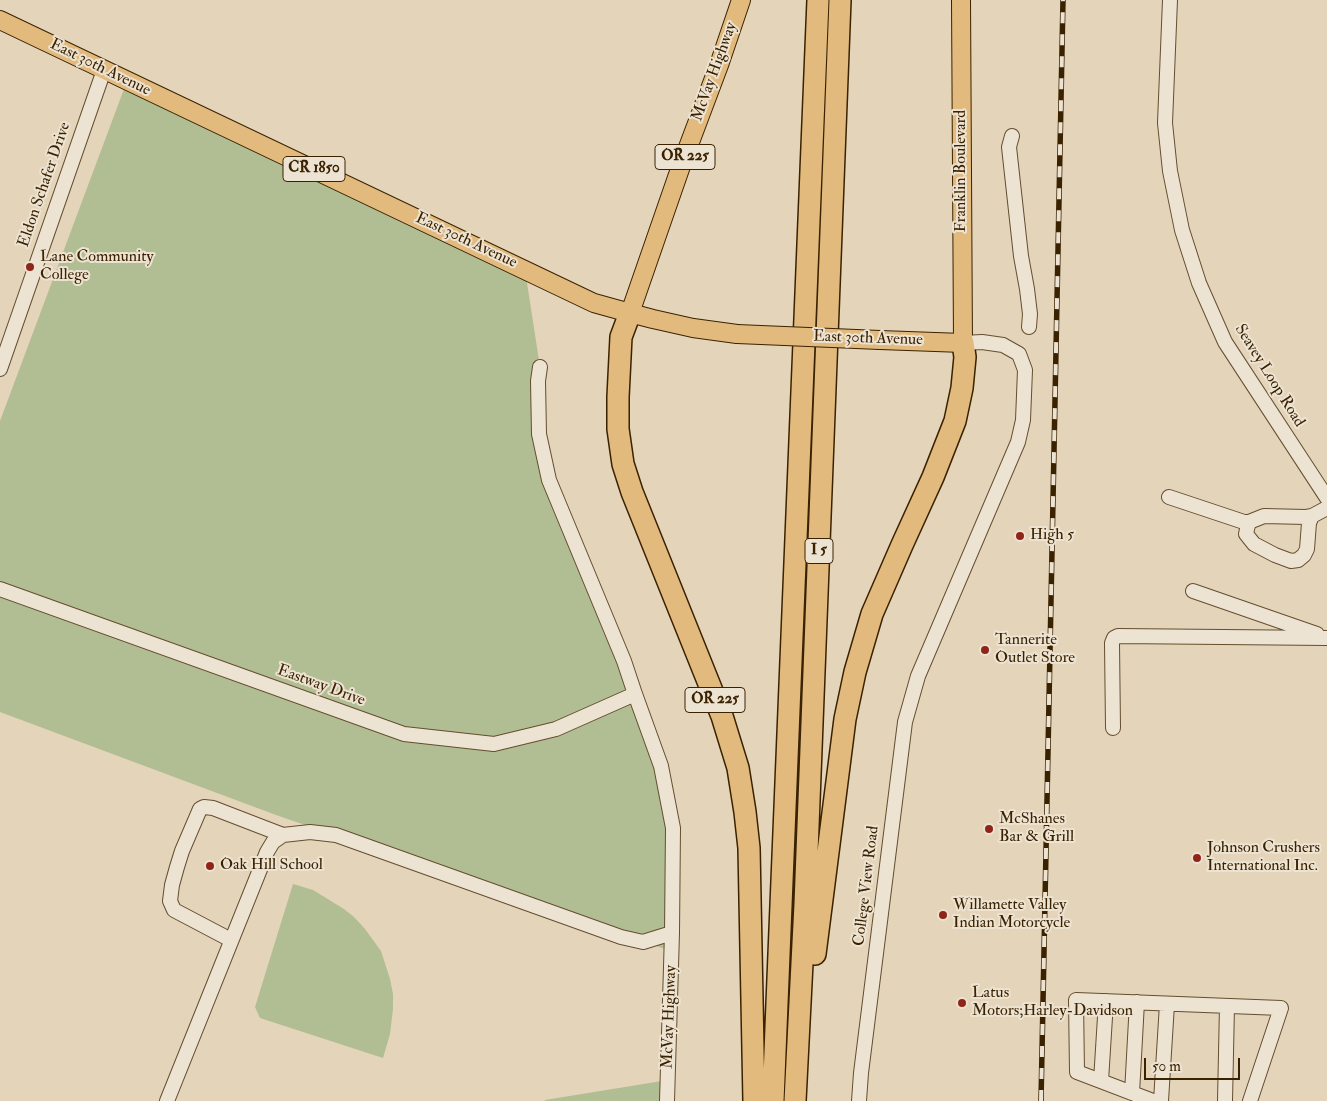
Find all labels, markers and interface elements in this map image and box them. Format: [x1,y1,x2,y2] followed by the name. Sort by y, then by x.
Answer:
[688,20,742,124] street label: McVay Highway
[46,35,154,101] street label: East 30th Avenue
[952,110,972,232] street label: Franklin Boulevard
[15,120,75,250] street label: Eldon Schafer Drive
[655,144,715,170] road number: OR 225
[283,156,345,182] road number: CR 1850
[412,209,520,273] street label: East 30th Avenue
[40,248,154,286] place label: Lane Community College
[24,261,36,273] marker: Lane Community College
[1230,321,1308,431] street label: Seavey Loop Road
[813,327,923,351] street label: East 30th Avenue
[1030,526,1074,546] place label: High 5
[1014,530,1026,542] marker: High 5
[805,538,833,564] road number: I 5
[995,631,1075,669] place label: Tannerite Outlet Store
[979,644,991,656] marker: Tannerite Outlet Store
[274,661,368,711] street label: Eastway Drive
[685,688,745,712] road number: OR 225
[999,810,1074,848] place label: McShanes Bar & Grill
[983,823,995,835] marker: McShanes Bar & Grill
[850,825,884,947] street label: College View Road
[1207,839,1320,877] place label: Johnson Crushers International Inc.
[1191,852,1203,864] marker: Johnson Crushers International Inc.
[220,856,323,876] place label: Oak Hill School
[204,860,216,872] marker: Oak Hill School
[953,896,1070,934] place label: Willamette Valley Indian Motorcycle
[937,909,949,921] marker: Willamette Valley Indian Motorcycle
[659,965,681,1069] street label: McVay Highway
[972,984,1133,1022] place label: Latus Motors;Harley-Davidson
[956,997,968,1009] marker: Latus Motors;Harley-Davidson
[1147,1048,1243,1080] scale bar
[1152,1057,1181,1076] text: 50 m

